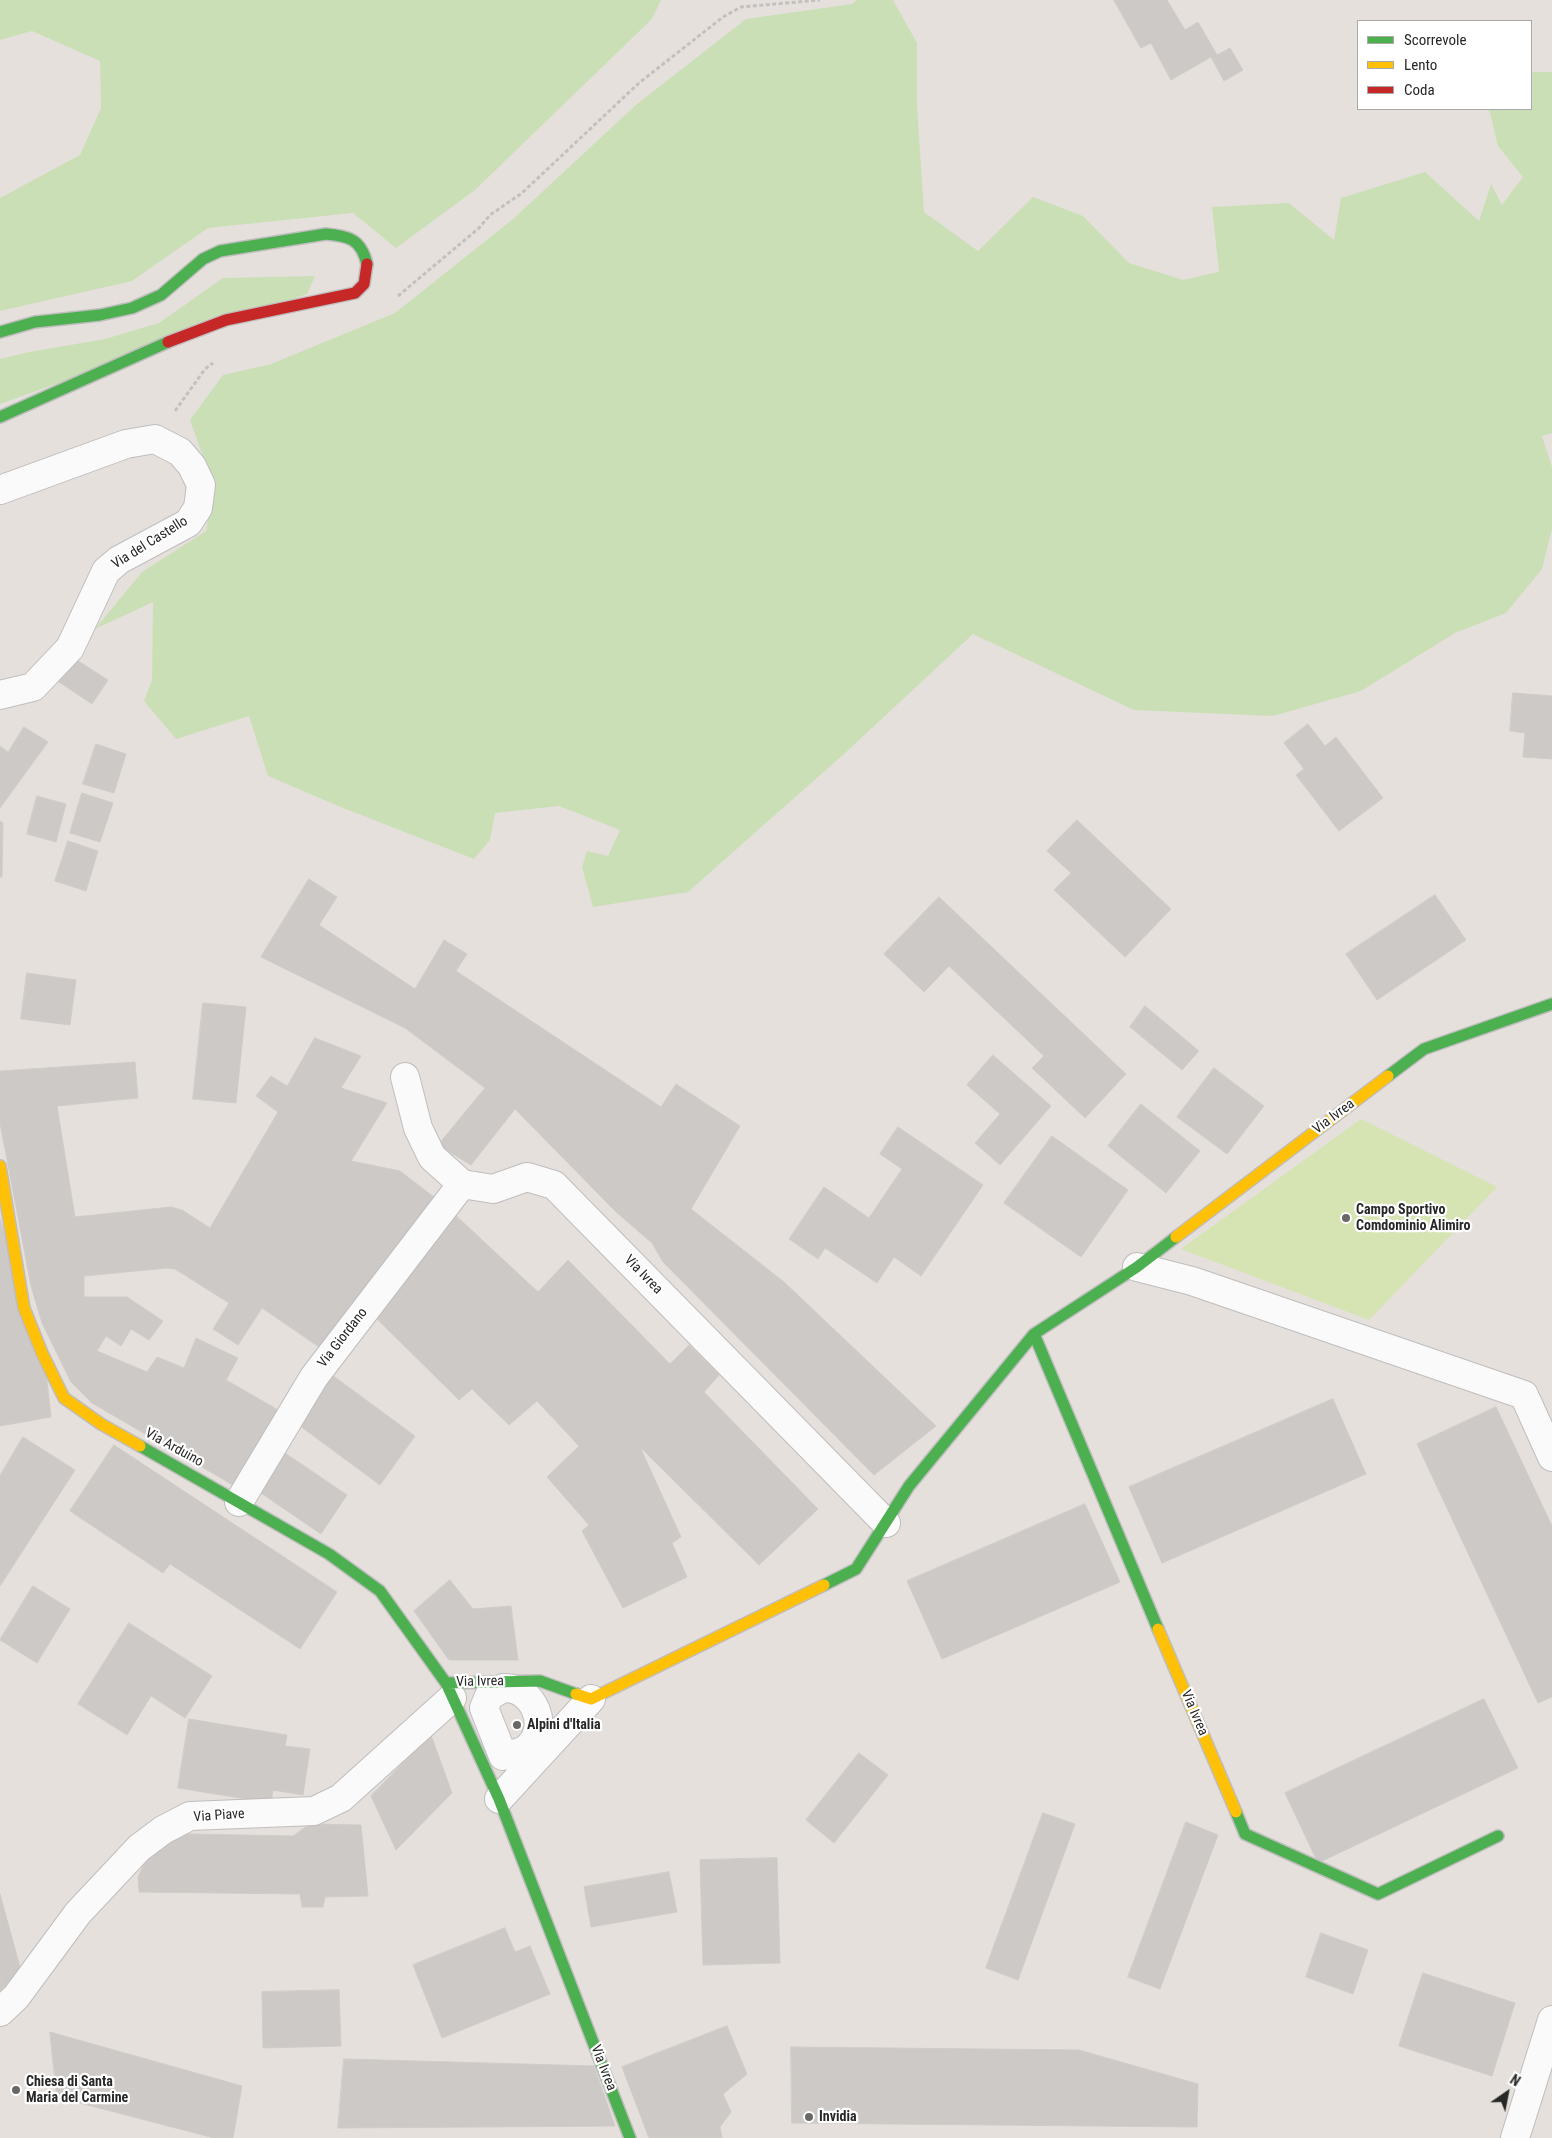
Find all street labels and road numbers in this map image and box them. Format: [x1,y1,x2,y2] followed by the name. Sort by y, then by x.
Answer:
[109,513,191,573] street label: Via del Castello
[1310,1096,1358,1138] street label: Via Ivrea
[620,1252,666,1298] street label: Via Ivrea
[314,1305,372,1371] street label: Via Giordano
[142,1425,206,1471] street label: Via Arduino
[456,1673,504,1691] street label: Via Ivrea
[1177,1688,1211,1738] street label: Via Ivrea
[193,1806,245,1826] street label: Via Piave
[587,2043,619,2093] street label: Via Ivrea

